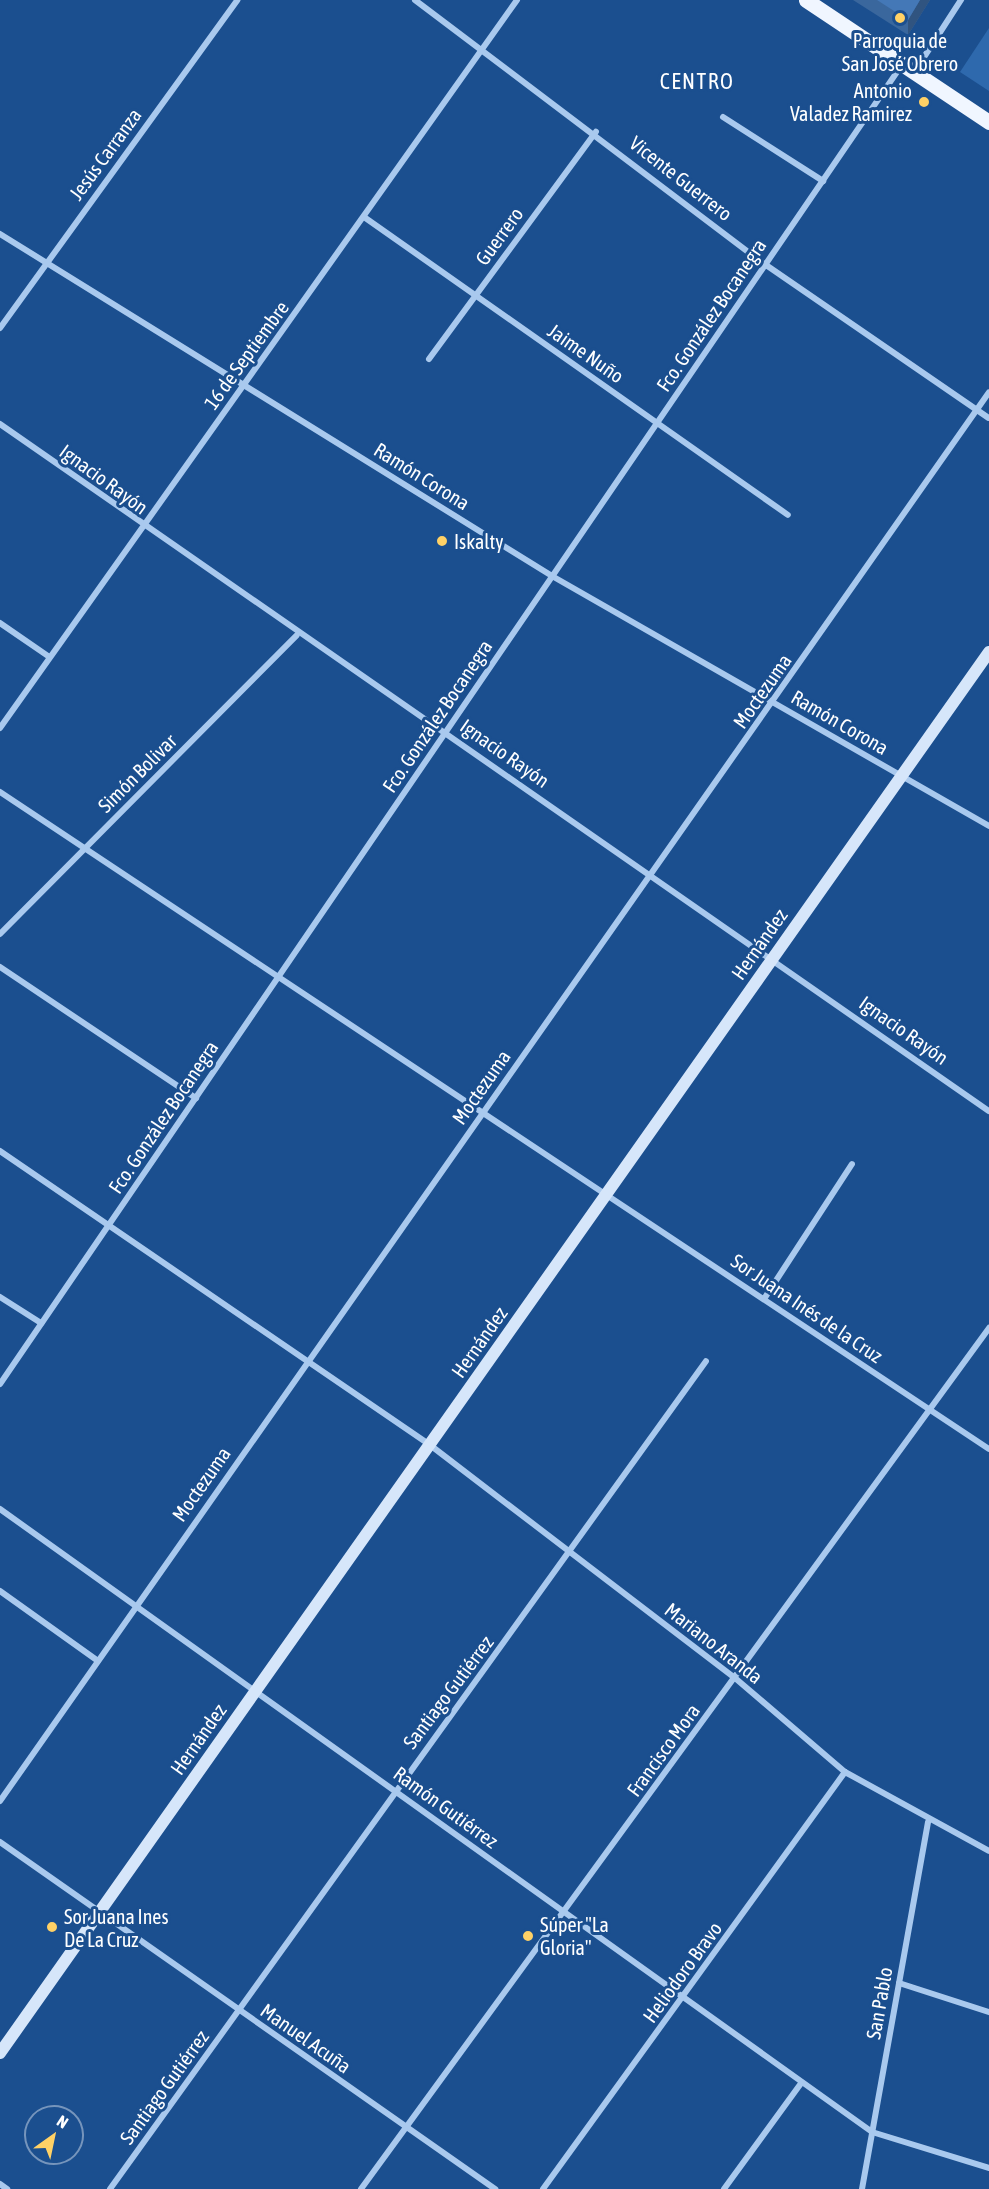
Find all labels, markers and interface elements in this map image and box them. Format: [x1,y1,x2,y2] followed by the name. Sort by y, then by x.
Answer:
[893,11,907,25] marker: Parroquia de San José Obrero
[842,28,958,75] place label: Parroquia de San José Obrero
[660,69,734,95] district label: CENTRO
[790,78,912,125] place label: Antonio Valadez Ramirez
[917,95,931,109] marker: Antonio Valadez Ramirez
[64,104,146,204] street label: Jesús Carranza
[625,131,737,225] street label: Vicente Guerrero
[470,202,528,270] street label: Guerrero
[651,234,771,396] street label: Fco. González Bocanegra
[199,296,293,414] street label: 16 de Septiembre
[543,318,629,388] street label: Jaime Nuño
[370,437,474,515] street label: Ramón Corona
[55,439,153,519] street label: Ignacio Rayón
[454,529,504,553] place label: Iskalty
[435,534,449,548] marker: Iskalty
[377,635,497,797] street label: Fco. González Bocanegra
[728,649,796,733] street label: Moctezuma
[787,685,893,759] street label: Ramón Corona
[456,714,554,792] street label: Ignacio Rayón
[93,729,181,817] street label: Simón Bolivar
[726,904,792,984] street label: Hernández
[855,991,953,1069] street label: Ignacio Rayón
[103,1036,223,1198] street label: Fco. González Bocanegra
[447,1045,515,1129] street label: Moctezuma
[727,1248,887,1368] street label: Sor Juana Inés de la Cruz
[446,1302,512,1382] street label: Hernández
[167,1442,235,1526] street label: Moctezuma
[660,1597,768,1689] street label: Mariano Aranda
[398,1631,498,1753] street label: Santiago Gutiérrez
[165,1699,231,1779] street label: Hernández
[621,1699,705,1801] street label: Francisco Mora
[389,1761,503,1853] street label: Ramón Gutiérrez
[64,1904,168,1951] place label: Sor Juana Ines De La Cruz
[540,1912,609,1959] place label: Súper "La Gloria"
[637,1917,727,2027] street label: Heliodoro Bravo
[45,1920,59,1934] marker: Sor Juana Ines De La Cruz
[521,1929,535,1943] marker: Súper "La Gloria"
[861,1965,897,2041] street label: San Pablo
[256,1998,356,2078] street label: Manuel Acuña
[115,2025,213,2149] street label: Santiago Gutiérrez
[24,2105,84,2165] north arrow
[54,2111,72,2132] text: N

